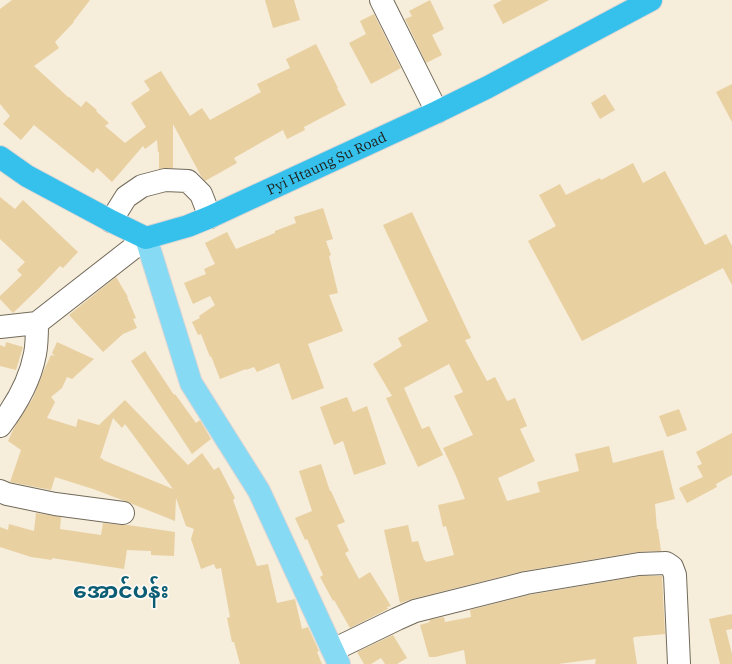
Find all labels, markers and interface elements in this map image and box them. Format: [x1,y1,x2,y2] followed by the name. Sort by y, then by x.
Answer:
[264,128,390,199] street label: Pyi Htaung Su Road
[73,575,169,608] district label: အောင်ပန်း

